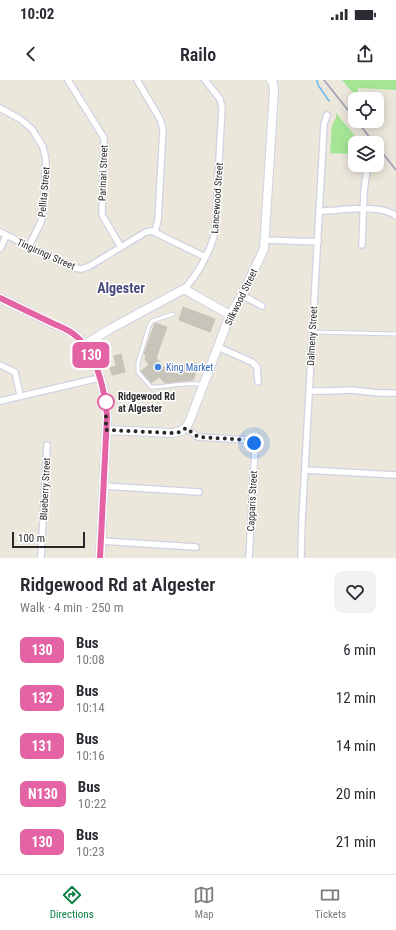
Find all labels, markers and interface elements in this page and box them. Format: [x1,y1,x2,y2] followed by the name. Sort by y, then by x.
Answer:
[20,5,54,23] text: 10:02
[20,43,42,65] icon: back
[354,43,376,65] icon: share
[180,44,216,65] text: Railo
[348,92,384,172] map controls
[348,92,384,128] button: locate
[348,136,384,172] button: layers
[97,145,109,201] street label: Parinari Street
[209,162,225,234] street label: Lancewood Street
[36,166,52,218] street label: Pellita Street
[15,236,77,272] street label: Tingiringi Street
[223,267,259,327] street label: Silkwood Street
[97,280,145,296] district label: Algester
[305,306,319,366] street label: Dalmeny Street
[68,342,114,368] line badge: 130
[80,347,102,363] text: 130
[153,362,163,372] marker: King Market
[166,362,213,373] place label: King Market
[118,391,175,414] place label: Ridgewood Rd at Algester
[97,393,115,411] marker: Ridgewood Rd at Algester
[244,433,264,453] your location
[38,457,52,521] street label: Blueberry Street
[245,470,259,532] street label: Capparis Street
[12,530,85,549] scale bar
[18,532,45,545] text: 100 m
[334,571,376,613] button: heart
[20,573,215,596] text: Ridgewood Rd at Algester
[20,600,124,615] text: Walk · 4 min · 250 m
[76,634,99,652] text: Bus
[343,641,376,659] text: 6 min
[31,642,53,658] text: 130
[76,652,105,667] text: 10:08
[76,682,99,700] text: Bus
[336,689,376,707] text: 12 min
[31,690,53,706] text: 132
[76,700,105,715] text: 10:14
[76,730,99,748] text: Bus
[336,737,376,755] text: 14 min
[31,738,53,754] text: 131
[76,748,105,763] text: 10:16
[78,778,100,796] text: Bus
[336,785,376,803] text: 20 min
[28,786,58,802] text: N130
[78,796,107,811] text: 10:22
[76,826,99,844] text: Bus
[336,833,376,851] text: 21 min
[31,834,53,850] text: 130
[76,844,105,859] text: 10:23
[50,884,94,921] tab: Directions
[193,884,215,921] tab: Map
[315,884,346,921] tab: Tickets

